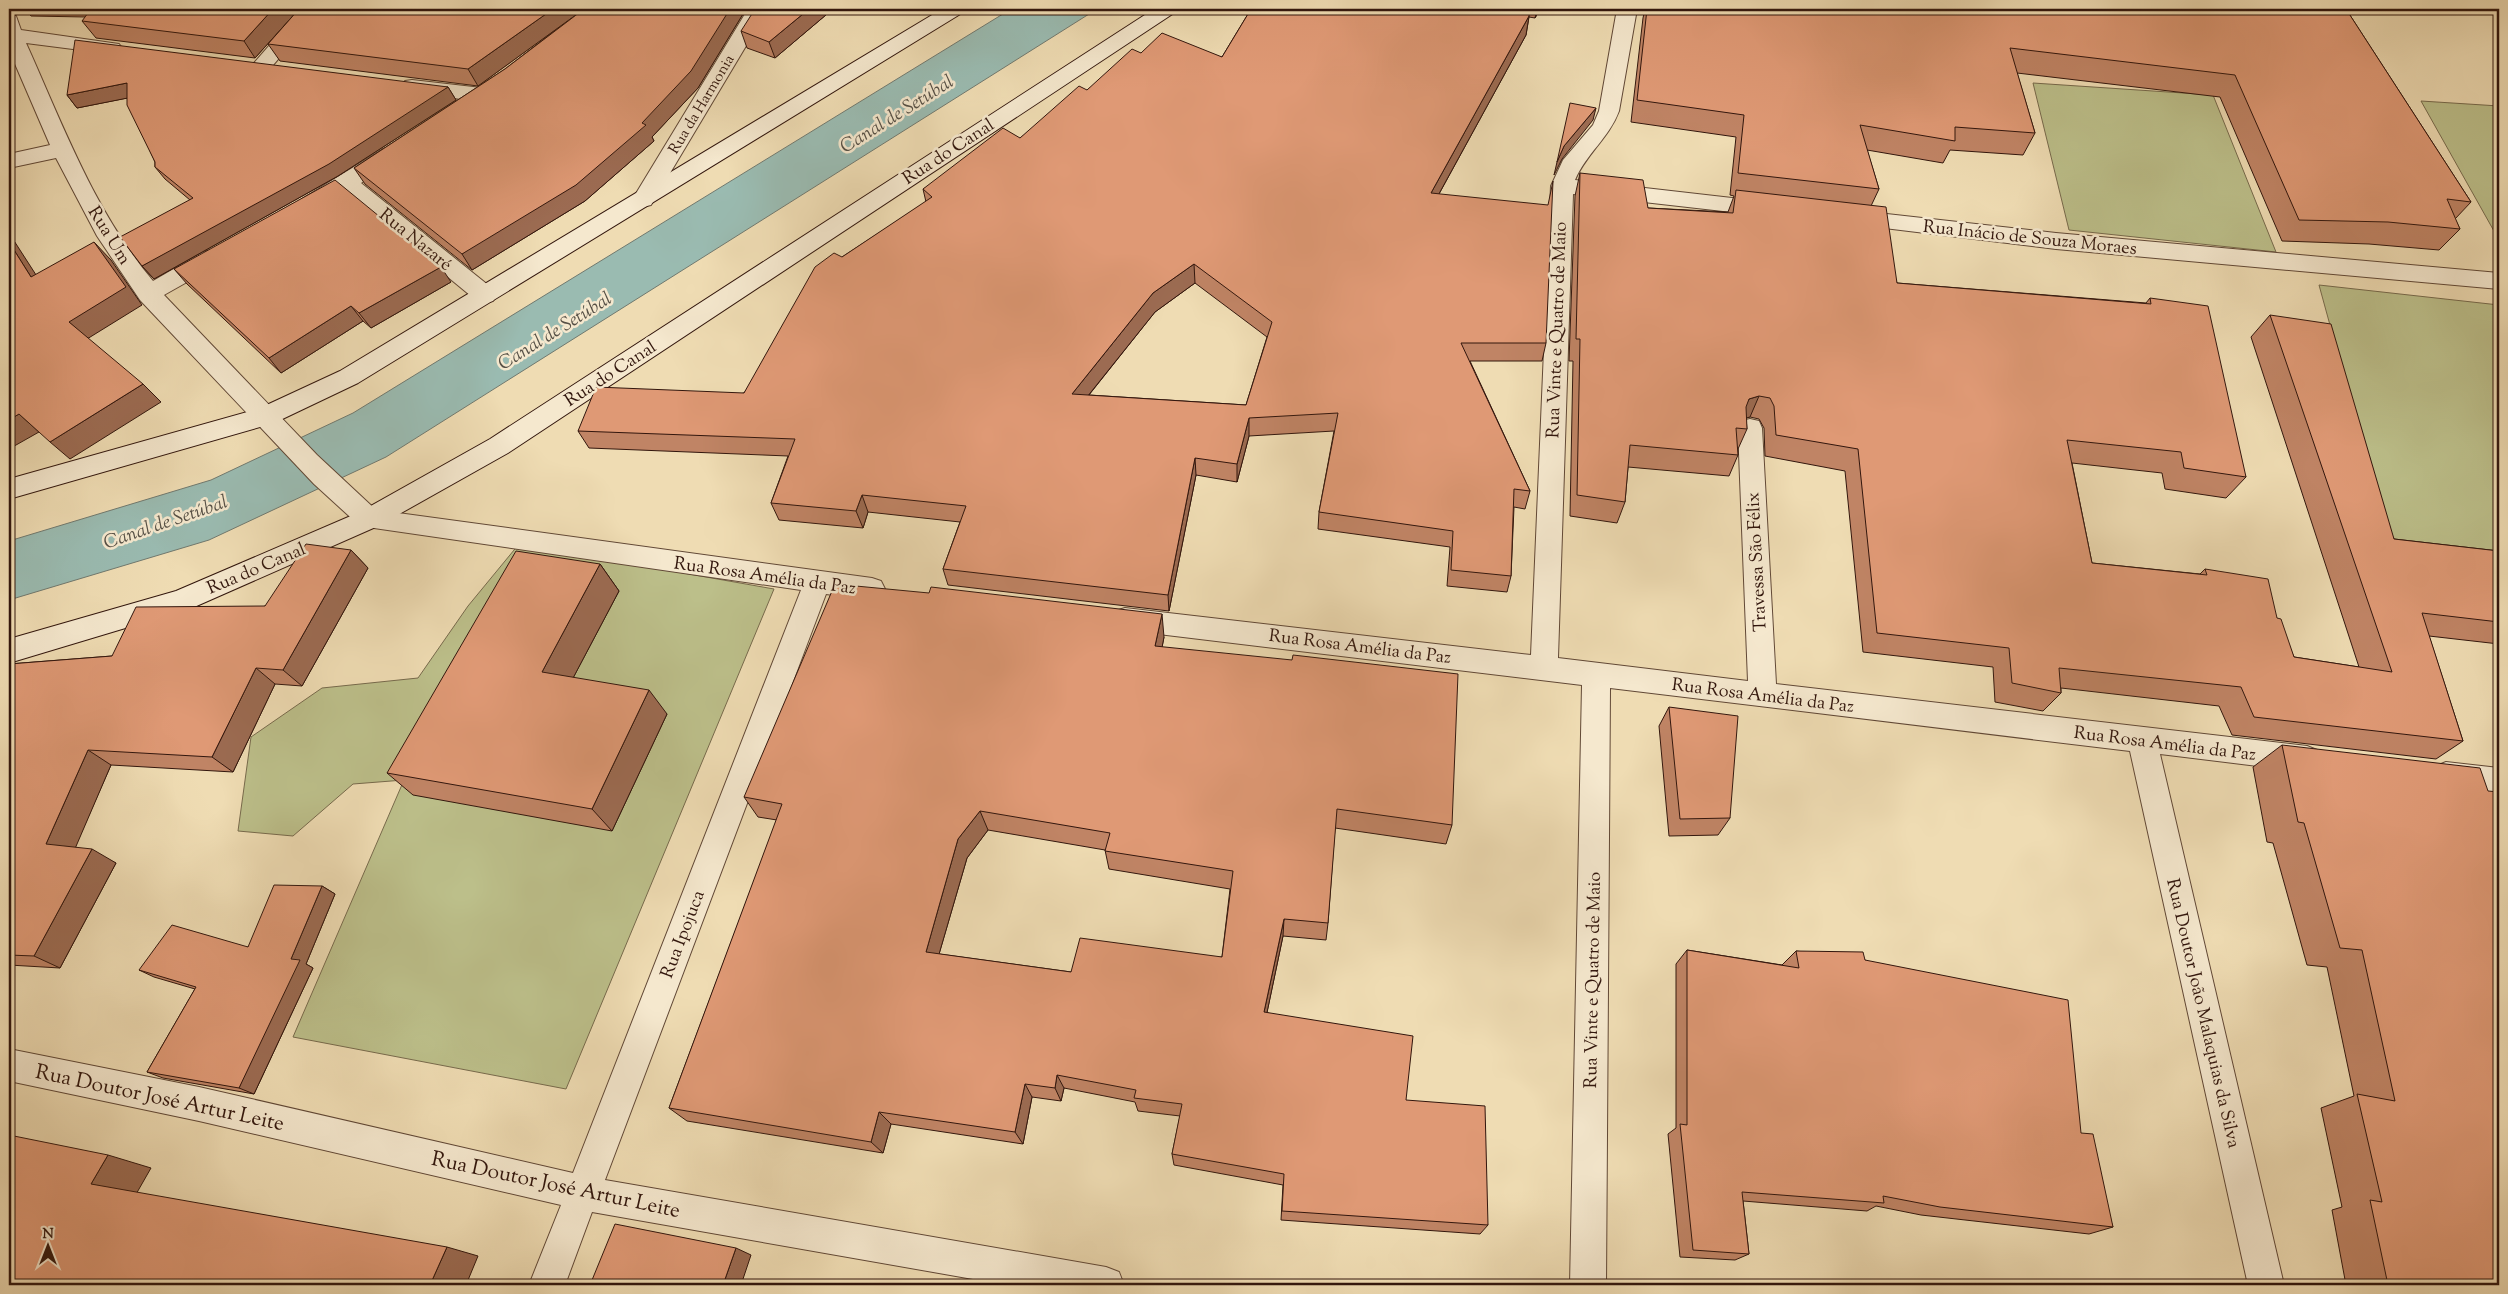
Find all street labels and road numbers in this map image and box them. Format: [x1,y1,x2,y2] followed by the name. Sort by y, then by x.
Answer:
[664,51,740,158] street label: Rua da Harmonia
[898,113,1000,192] street label: Rua do Canal
[80,202,136,270] street label: Rua Um
[373,203,457,278] street label: Rua Nazaré
[1922,215,2138,263] street label: Rua Inácio de Souza Moraes
[1541,221,1575,439] street label: Rua Vinte e Quatro de Maio
[560,335,662,414] street label: Rua do Canal
[1741,491,1775,632] street label: Travessa São Félix
[203,537,310,602] street label: Rua do Canal
[672,551,858,603] street label: Rua Rosa Amélia da Paz
[1267,624,1453,672] street label: Rua Rosa Amélia da Paz
[1670,673,1856,721] street label: Rua Rosa Amélia da Paz
[2072,721,2258,769] street label: Rua Rosa Amélia da Paz
[1579,871,1609,1089] street label: Rua Vinte e Quatro de Maio
[2158,876,2246,1151] street label: Rua Doutor João Malaquias da Silva
[655,887,713,982] street label: Rua Ipojuca
[33,1058,287,1140] street label: Rua Doutor José Artur Leite
[429,1145,683,1227] street label: Rua Doutor José Artur Leite

